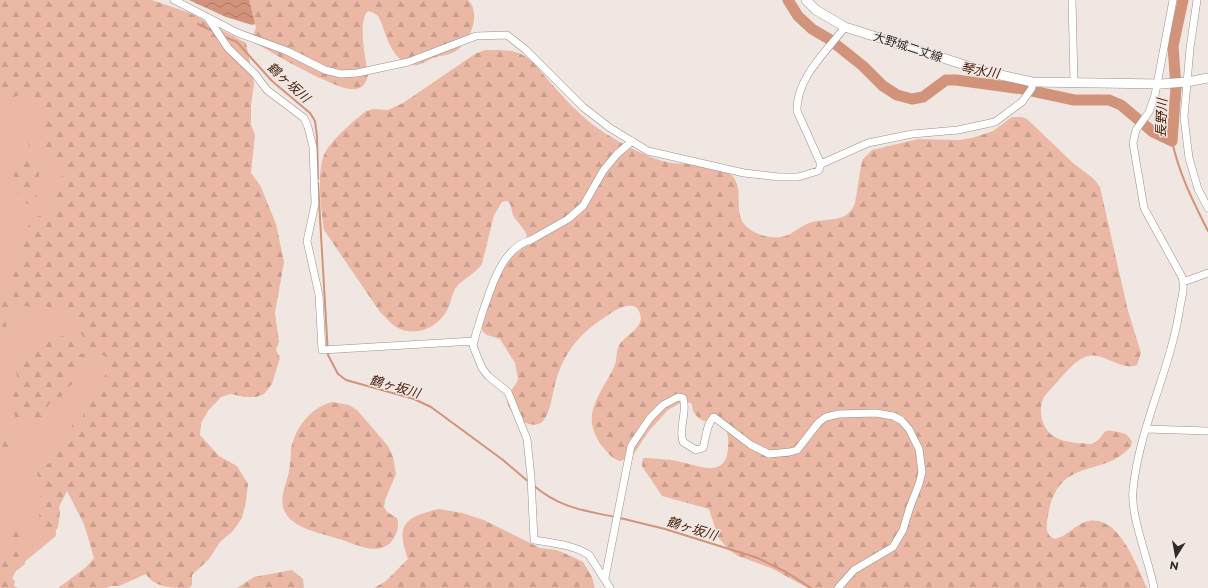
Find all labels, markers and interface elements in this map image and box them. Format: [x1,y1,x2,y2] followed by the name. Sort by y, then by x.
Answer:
[872,28,945,65] street label: 大野城二丈線
[264,59,315,107] water label: 鶴ヶ坂川
[959,59,1002,81] water label: 琴水川
[1152,96,1170,138] water label: 長野川
[368,371,424,401] water label: 鶴ヶ坂川
[665,513,721,544] water label: 鶴ヶ坂川
[1156,536,1196,576] north arrow
[1168,558,1180,574] text: N

